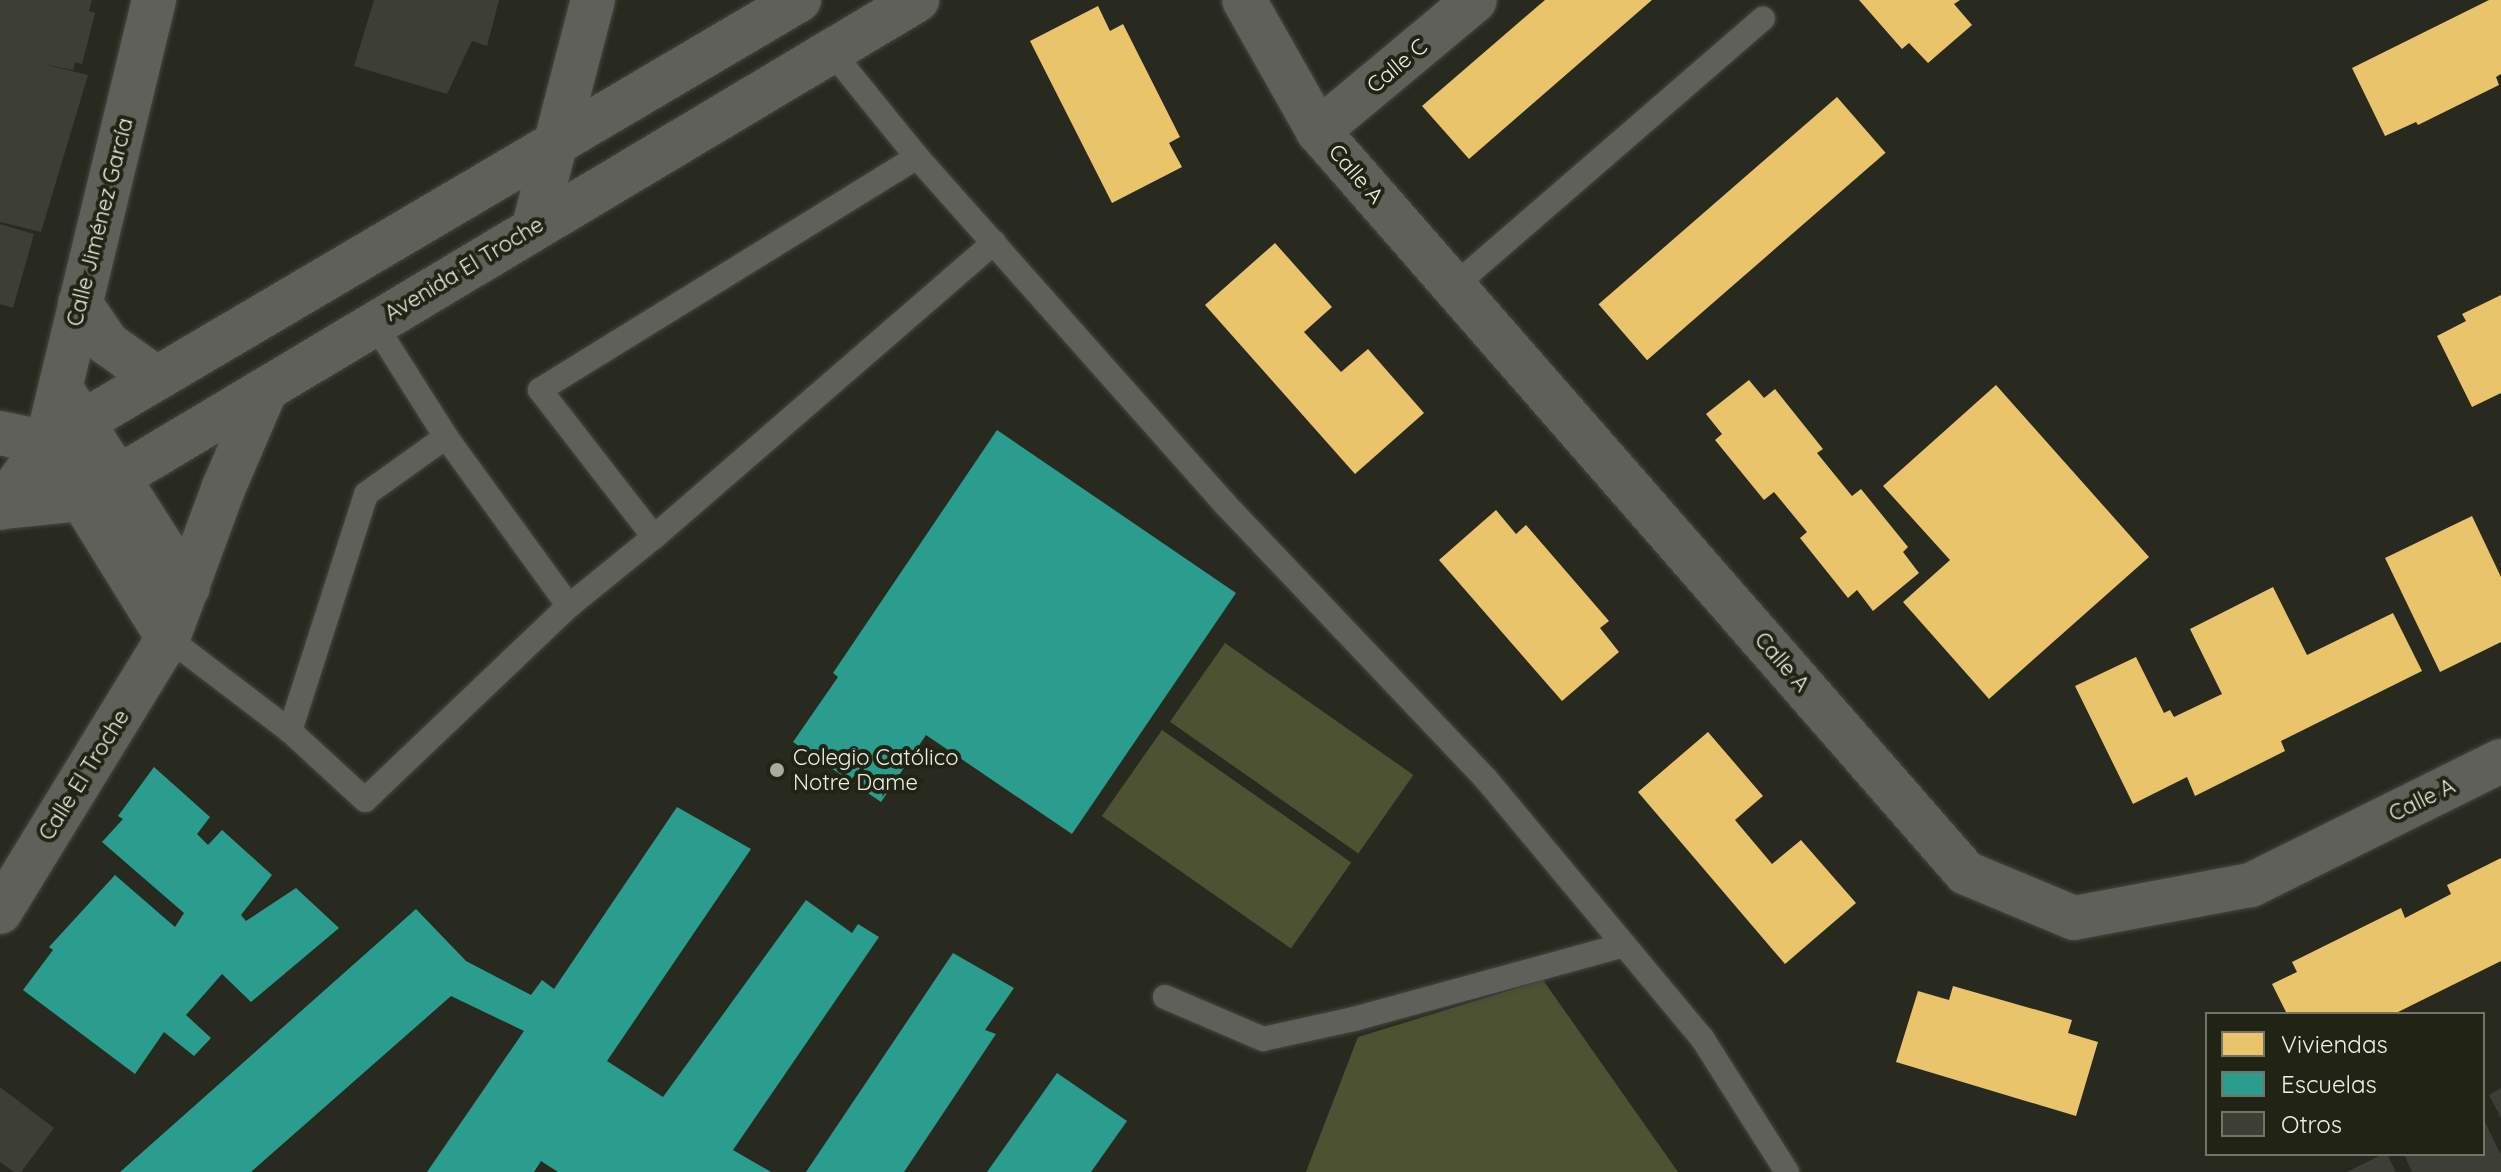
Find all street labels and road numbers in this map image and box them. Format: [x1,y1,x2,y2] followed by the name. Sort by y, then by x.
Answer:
[1362,33,1432,99] street label: Calle C
[61,115,139,329] street label: Calle Jiménez García
[1323,139,1389,209] street label: Calle A
[380,211,548,327] street label: Avenida El Troche
[1749,627,1815,697] street label: Calle A
[33,705,135,845] street label: Calle El Troche
[2385,773,2459,827] street label: Calle A

